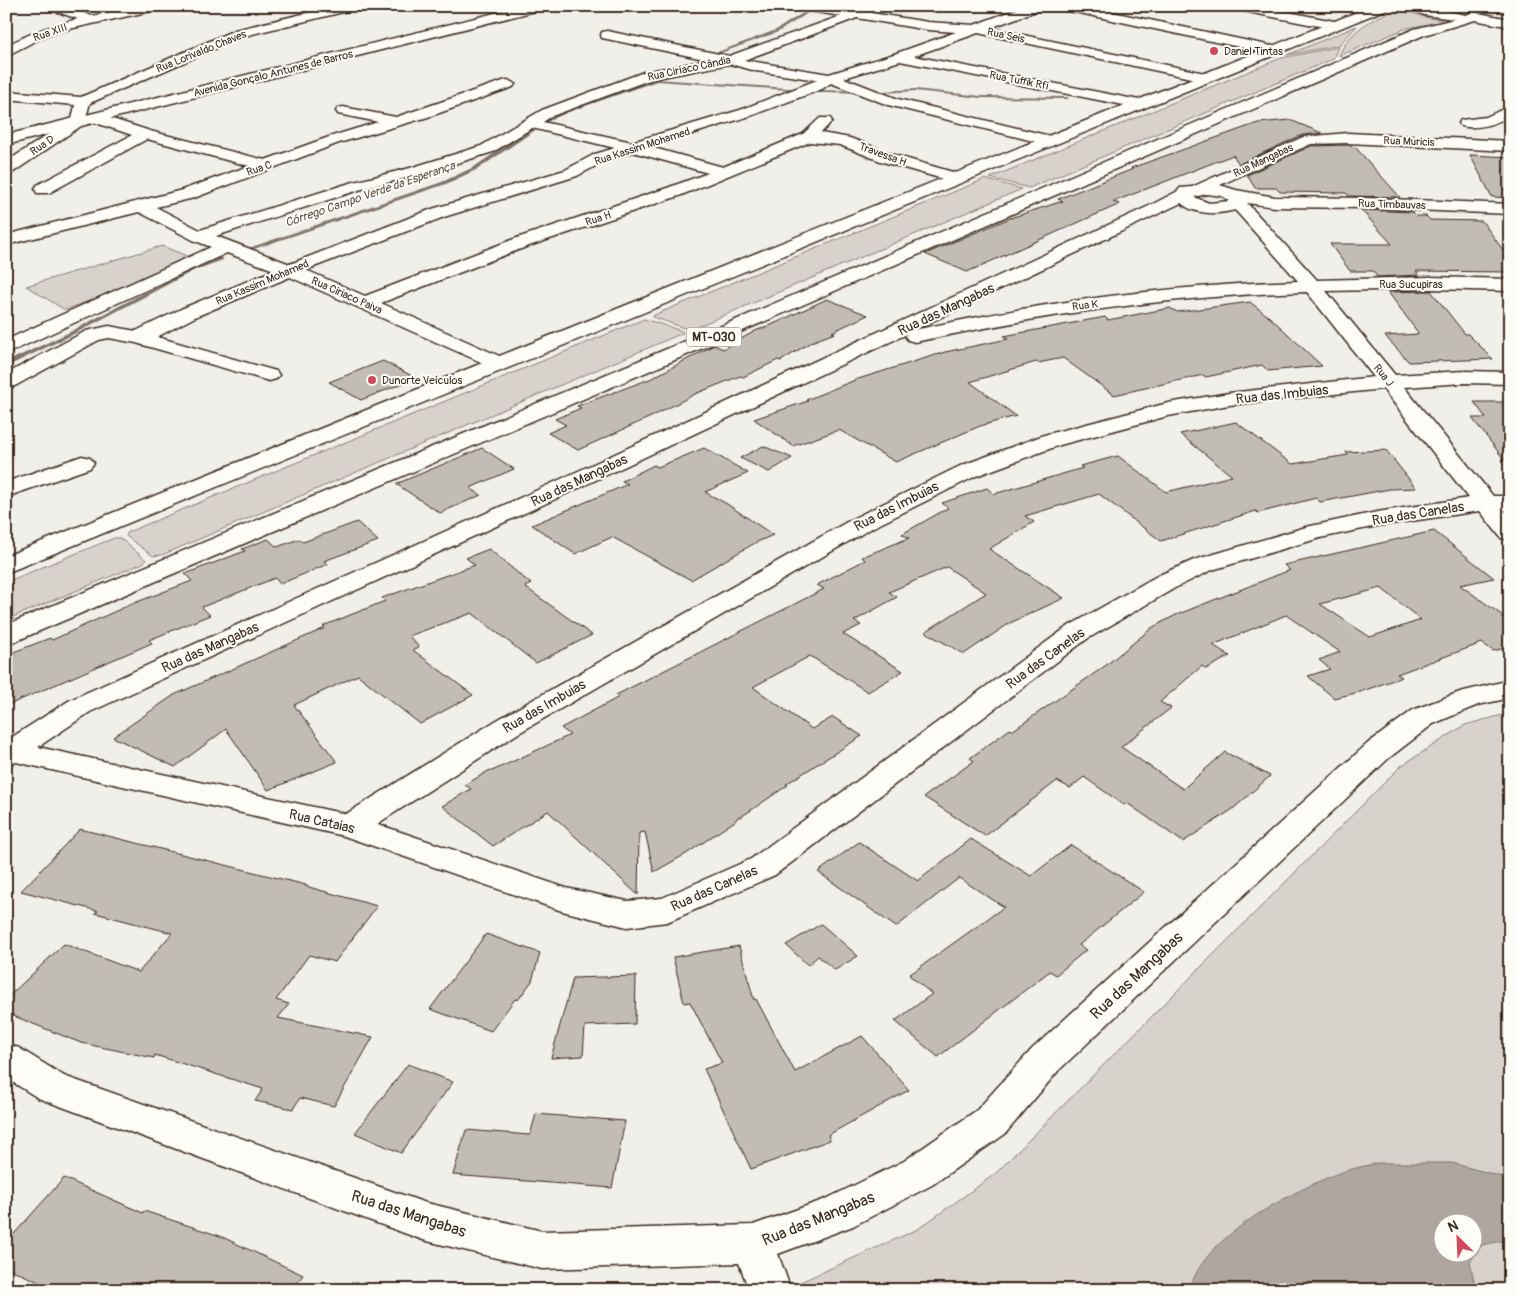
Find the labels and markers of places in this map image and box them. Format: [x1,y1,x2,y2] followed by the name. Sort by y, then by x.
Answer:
[1208,45,1220,57] marker: Daniel Tintas
[1224,45,1283,58] place label: Daniel Tintas
[366,374,378,386] marker: Dunorte Veículos
[382,374,462,387] place label: Dunorte Veículos

